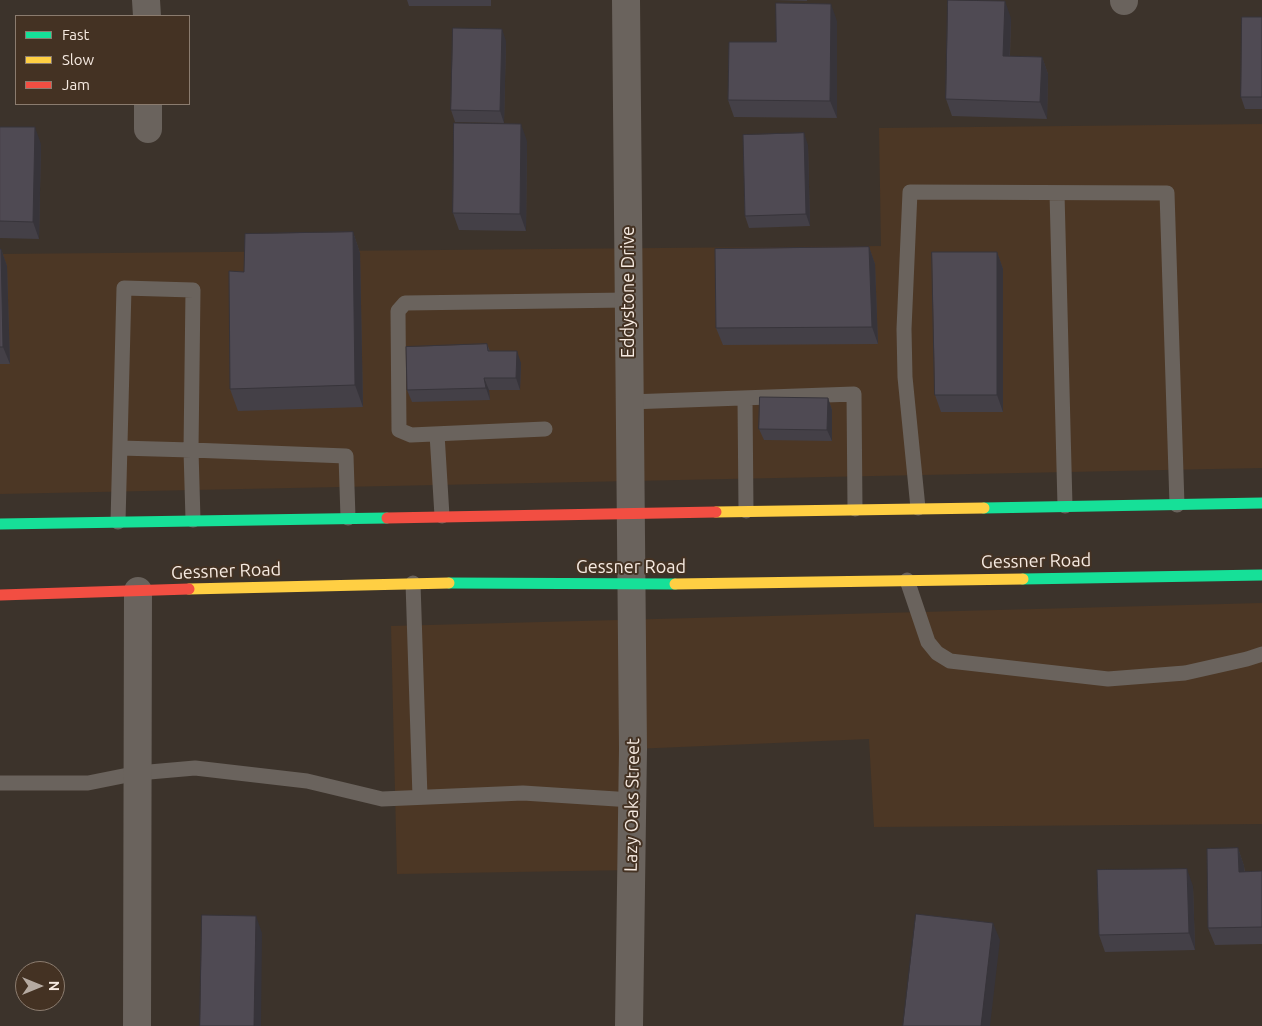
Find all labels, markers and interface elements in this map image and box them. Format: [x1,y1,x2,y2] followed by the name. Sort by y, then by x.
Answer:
[15,15,190,105] legend
[62,26,89,43] text: Fast
[62,51,94,68] text: Slow
[62,76,90,93] text: Jam
[617,226,639,358] street label: Eddystone Drive
[981,549,1091,573] street label: Gessner Road
[576,556,686,578] street label: Gessner Road
[171,558,281,584] street label: Gessner Road
[620,738,644,872] street label: Lazy Oaks Street
[15,961,65,1011] north arrow
[46,981,62,991] text: N

